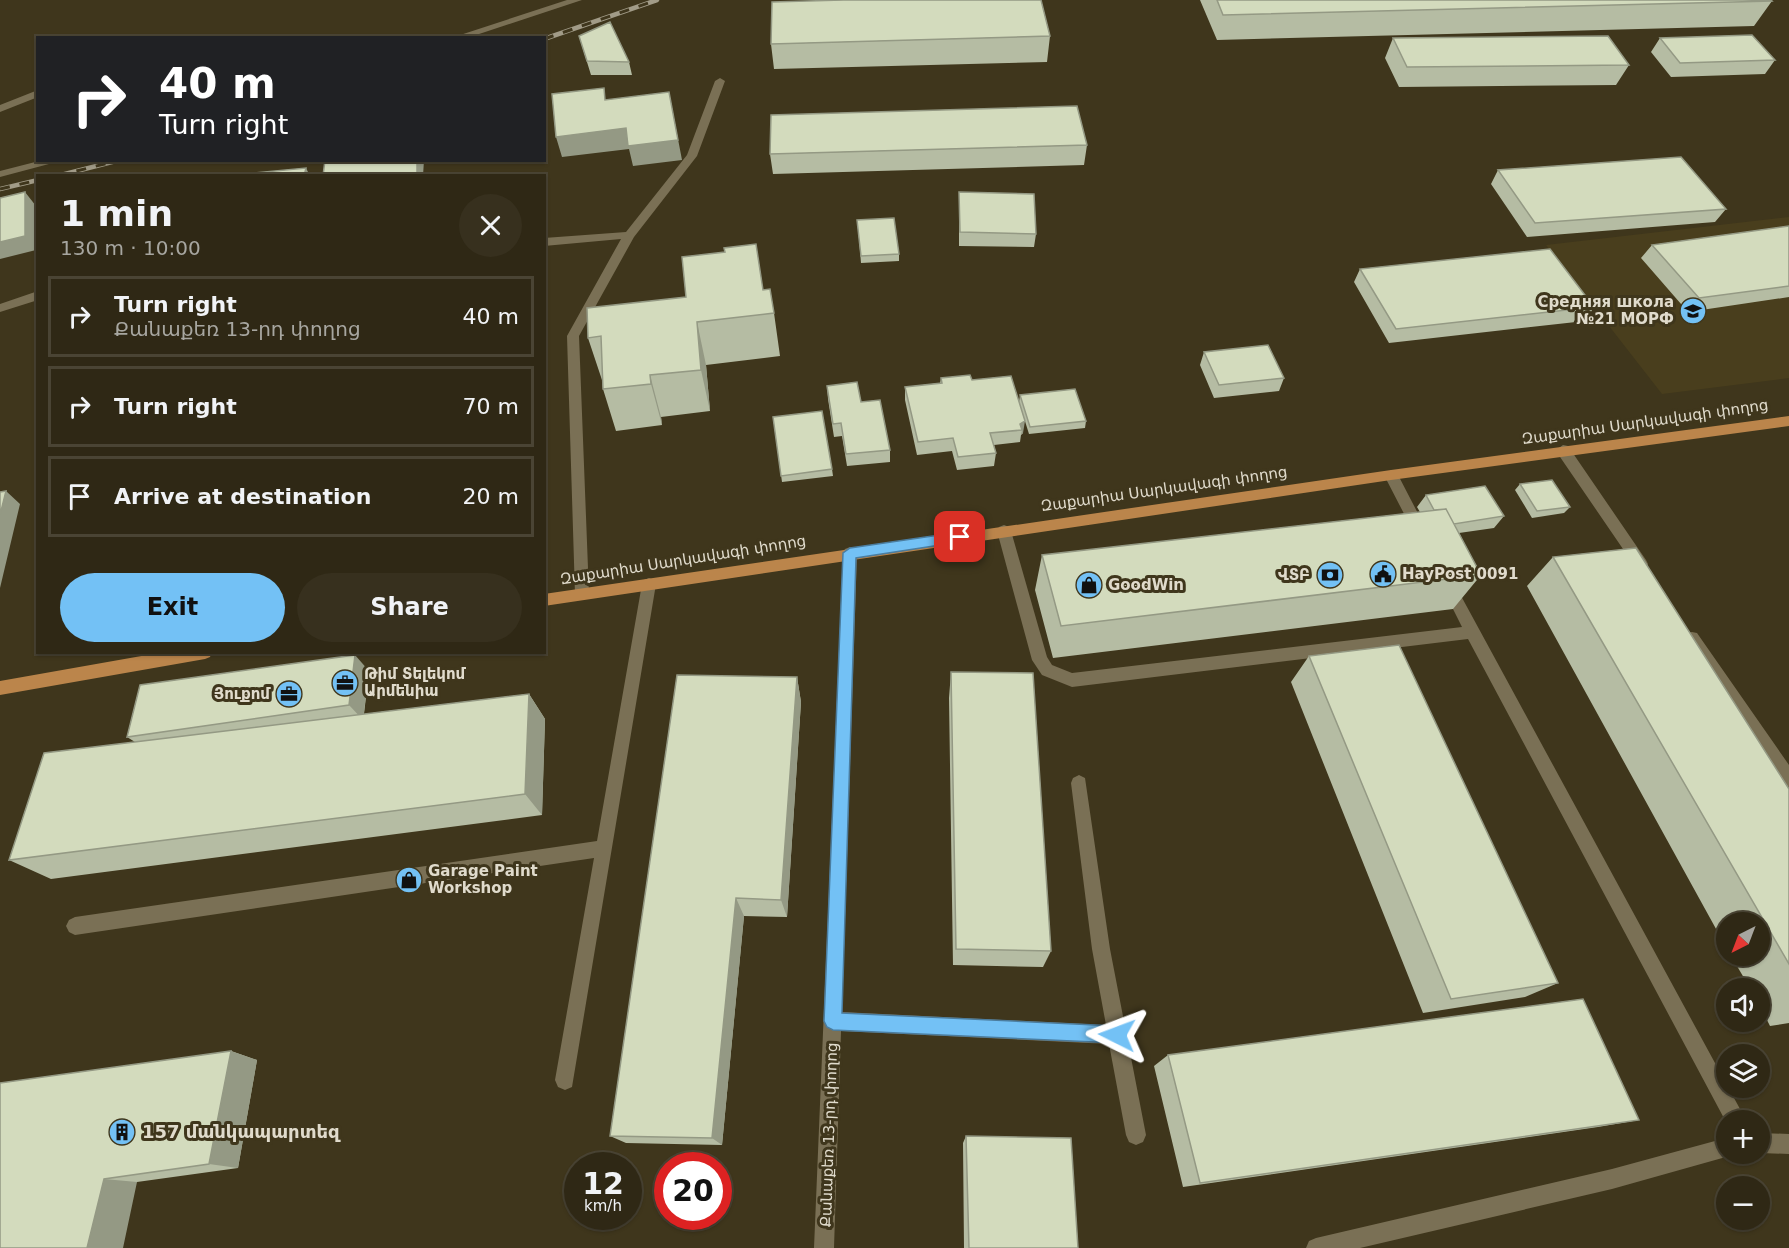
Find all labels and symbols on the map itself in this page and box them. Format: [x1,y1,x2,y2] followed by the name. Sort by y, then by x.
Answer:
[1538,293,1674,328] place label: Средняя школа №21 МОРФ
[1678,296,1708,326] school or university icon: Средняя школа №21 МОРФ
[1521,396,1769,448] street label: Զաքարիա Սարկավագի փողոց
[1040,463,1288,515] street label: Զաքարիա Սարկավագի փողոց
[934,511,985,562] pin
[559,532,807,588] street label: Զաքարիա Սարկավագի փողոց
[1368,559,1398,589] public building icon: HayPost 0091
[1315,560,1345,590] bank icon: ՎՏԲ
[1402,565,1518,583] place label: HayPost 0091
[1278,566,1310,584] place label: ՎՏԲ
[1074,570,1104,600] shop icon: GoodWin
[1108,576,1184,594] place label: GoodWin
[364,665,467,700] place label: Թիմ Տելեկոմ Արմենիա
[330,668,360,698] office icon: Թիմ Տելեկոմ Արմենիա
[274,679,304,709] office icon: Յուքոմ
[214,685,271,703] place label: Յուքոմ
[428,862,538,897] place label: Garage Paint Workshop
[394,865,424,895] shop icon: Garage Paint Workshop
[1716,912,1770,966] north arrow
[1085,1003,1149,1067] position arrow
[817,1042,841,1228] street label: Քանաքեռ 13-րդ փողոց
[107,1117,137,1147] building icon: 157 մանկապարտեզ
[142,1121,341,1142] place label: 157 մանկապարտեզ
[654,1152,732,1230] speed limit sign: 20

